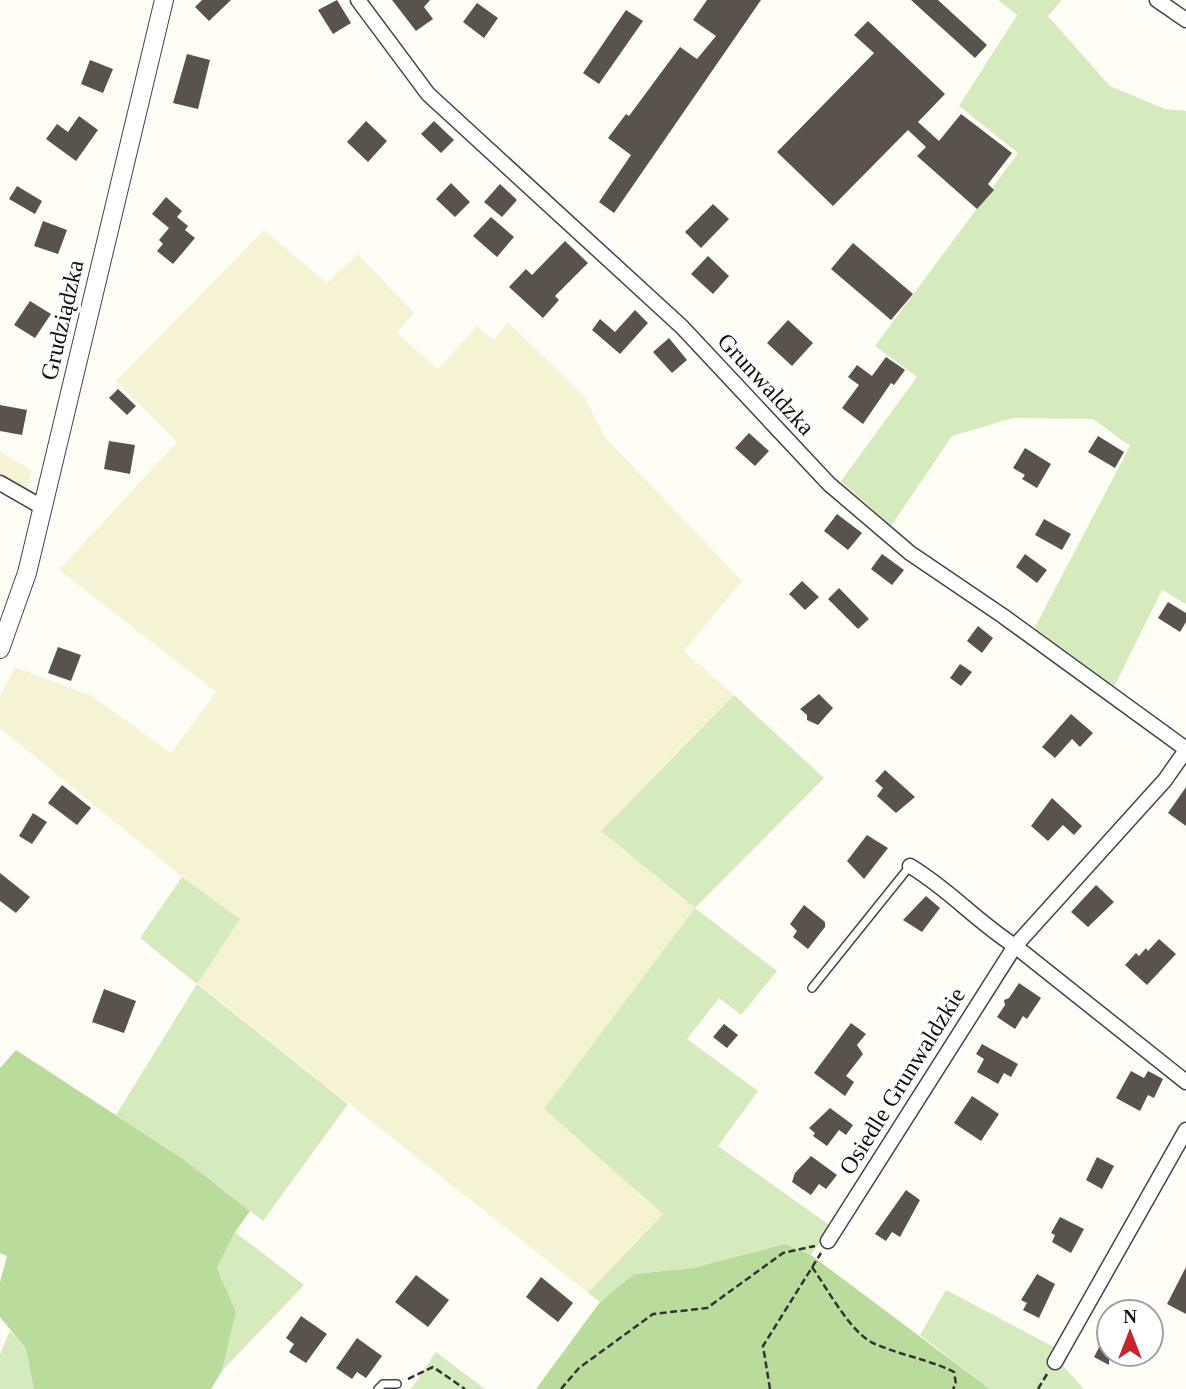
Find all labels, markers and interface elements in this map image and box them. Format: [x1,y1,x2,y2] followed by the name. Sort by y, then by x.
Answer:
[36,257,89,383] street label: Grudziądzka
[712,328,820,440] street label: Grunwaldzka
[834,983,970,1179] street label: Osiedle Grunwaldzkie
[1095,1298,1165,1368] north arrow
[1123,1306,1137,1327] text: N

